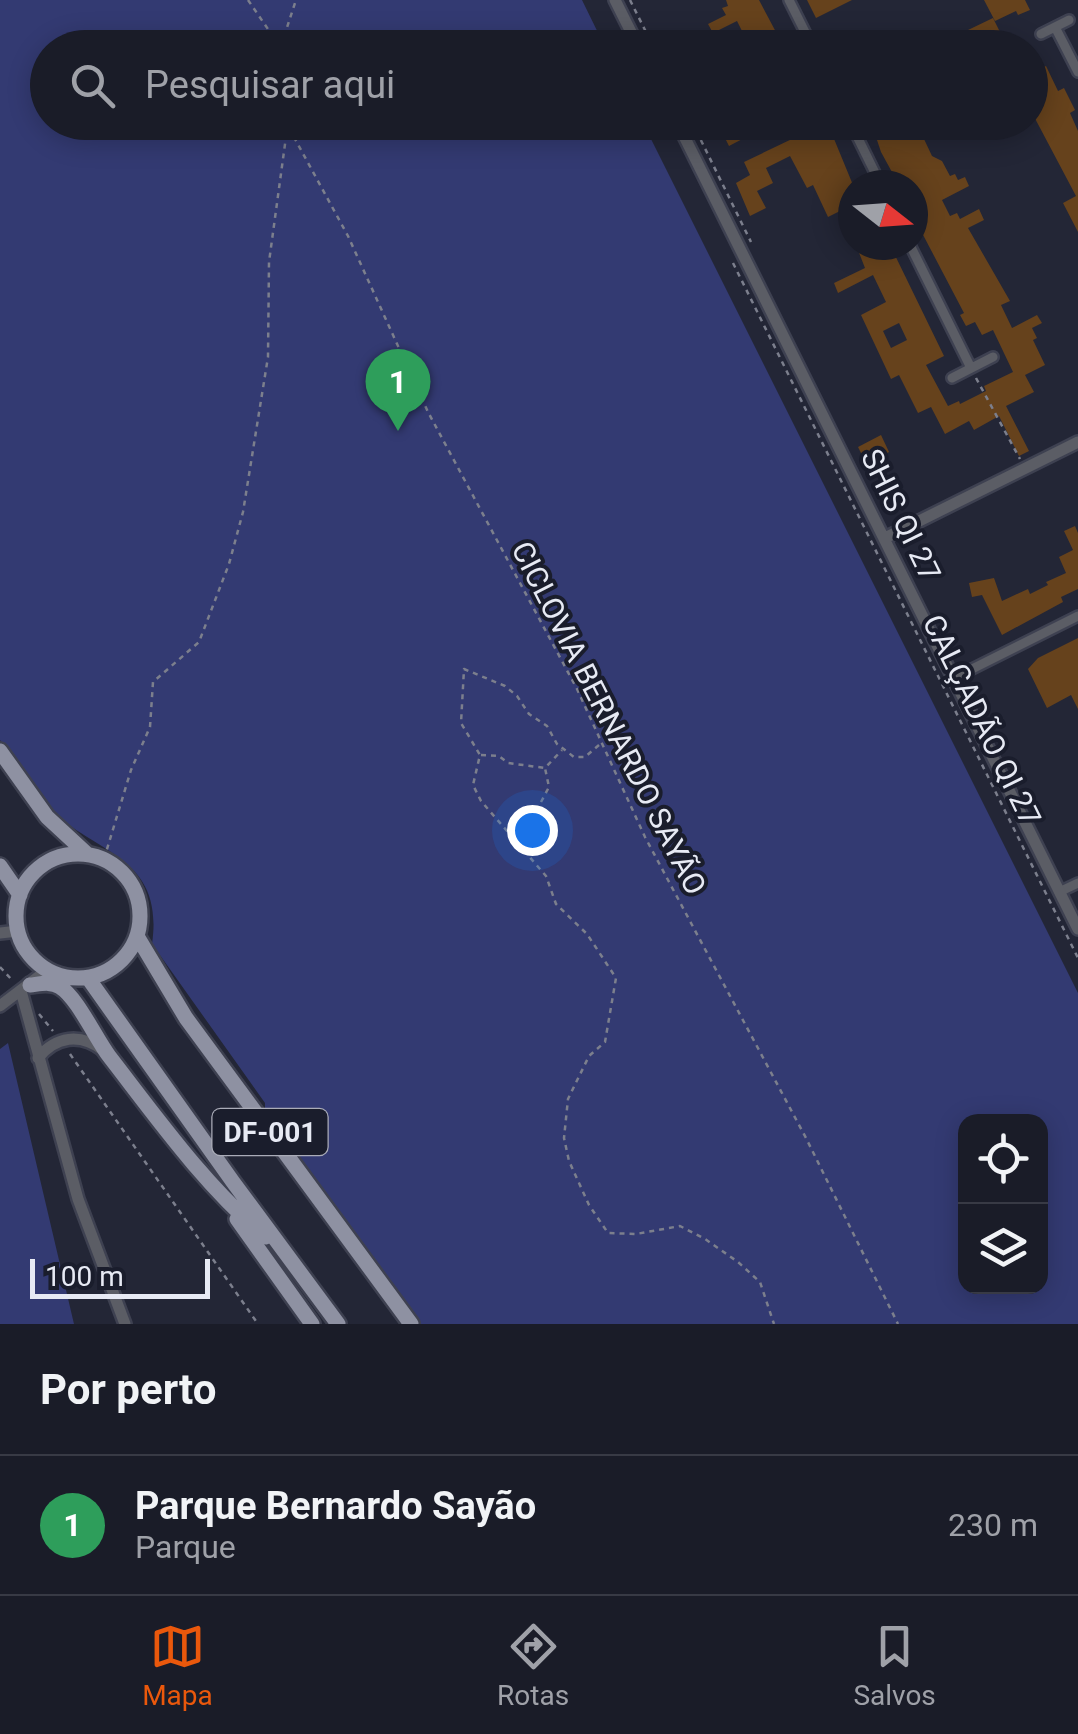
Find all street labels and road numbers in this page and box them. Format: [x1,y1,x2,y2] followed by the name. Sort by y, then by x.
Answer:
[854,443,948,587] street label: SHIS QI 27
[504,536,714,900] street label: CICLOVIA BERNARDO SAYÃO
[916,609,1048,831] street label: CALÇADÃO QI 27
[212,1109,328,1155] road number: DF-001

